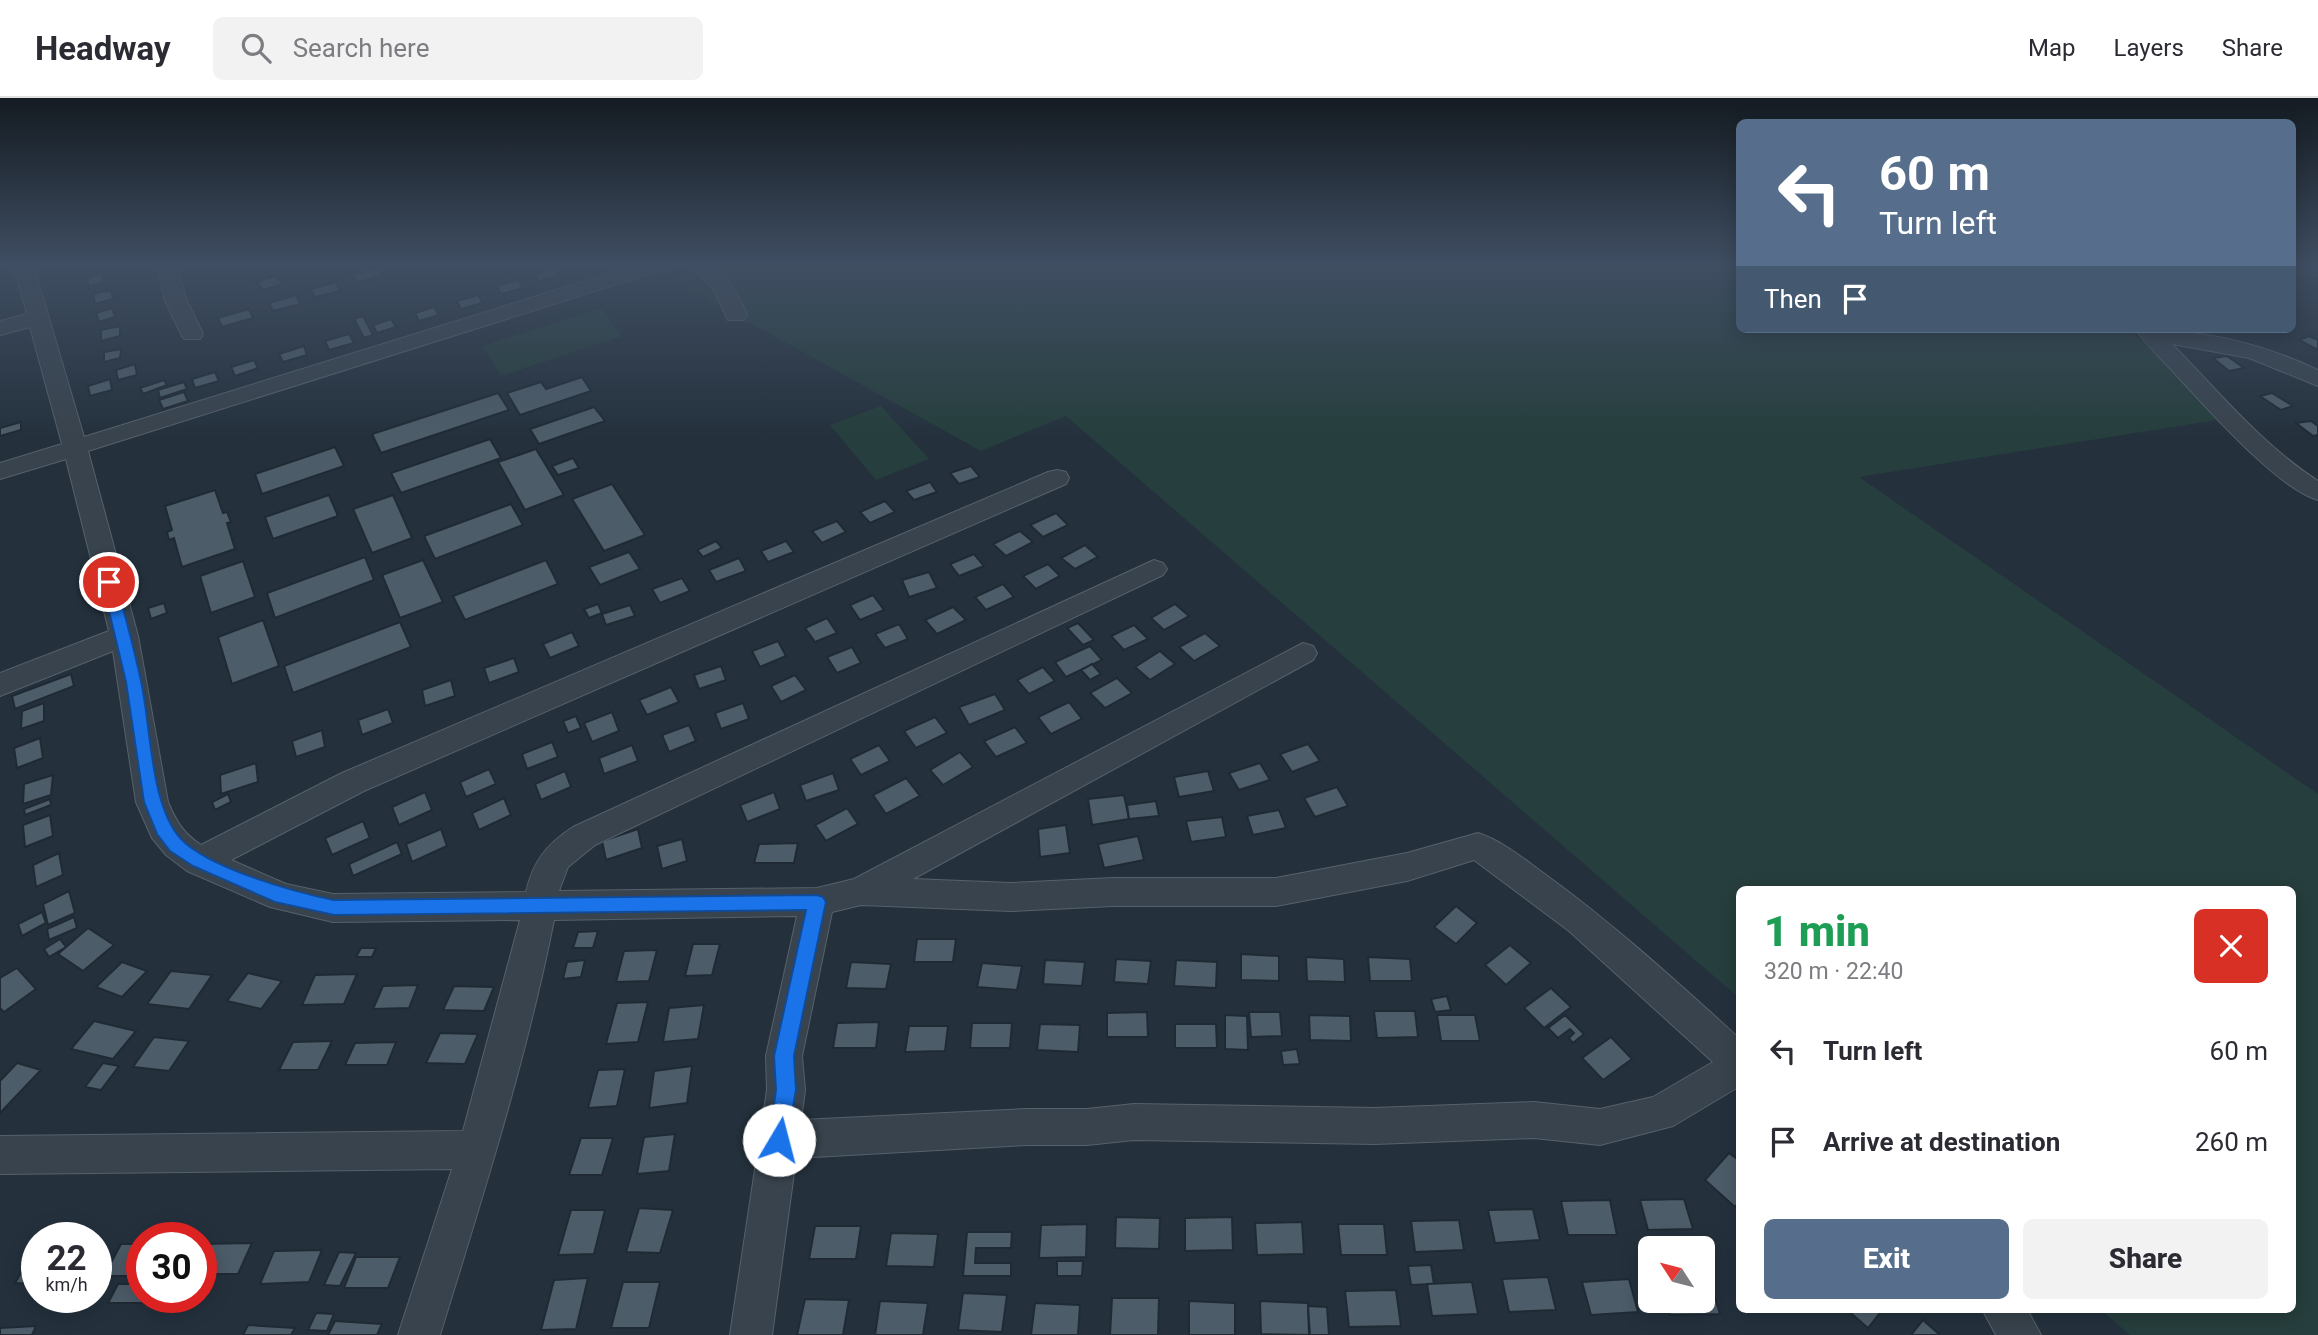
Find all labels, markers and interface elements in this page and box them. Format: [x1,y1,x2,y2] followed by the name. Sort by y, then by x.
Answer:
[213,17,703,80] search box
[35,29,171,68] text: Headway
[237,29,275,67] icon: search
[293,33,429,63] text: Search here
[2028,34,2076,62] text: Map
[2114,34,2184,62] text: Layers
[2222,34,2283,62] text: Share
[1879,145,1990,202] text: 60 m
[1764,147,1855,238] icon: left
[1879,204,1997,242] text: Turn left
[1836,280,1874,318] icon: arrive
[1764,284,1822,314] text: Then
[79,552,139,612] pin
[90,563,128,601] icon: arrive
[1764,907,1870,956] text: 1 min
[2194,909,2268,983] button: close
[1764,958,1903,985] text: 320 m · 22:40
[1764,1032,1802,1070] icon: left
[1823,1036,1922,1066] text: Turn left
[2210,1036,2268,1066] text: 60 m
[742,1103,816,1177] position arrow
[1764,1123,1802,1161] icon: arrive
[1823,1127,2060,1157] text: Arrive at destination
[2195,1127,2268,1157] text: 260 m
[1764,1219,2009,1299] button: Exit
[2023,1219,2268,1299] button: Share
[126,1222,217,1313] speed limit sign: 30
[1638,1236,1715,1312] north arrow
[1638,1236,1715,1313] map controls
[46,1238,87,1279] text: 22
[45,1274,88,1295] text: km/h

